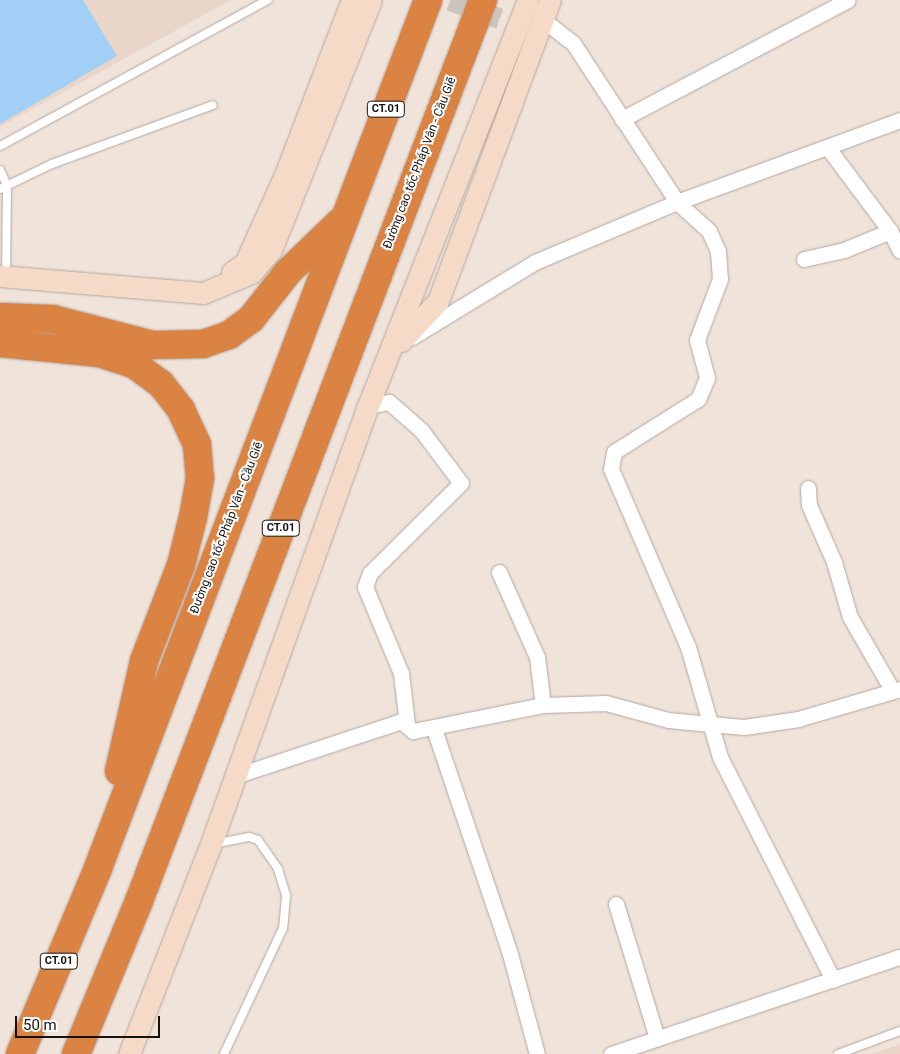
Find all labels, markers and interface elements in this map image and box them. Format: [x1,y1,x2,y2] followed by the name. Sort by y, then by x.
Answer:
[381,75,459,251] street label: Đường cao tốc Pháp Vân - Cầu Giẽ
[366,100,406,118] road number: CT.01
[188,440,266,616] street label: Đường cao tốc Pháp Vân - Cầu Giẽ
[261,520,301,536] road number: CT.01
[39,952,79,969] road number: CT.01
[18,1006,162,1038] scale bar
[23,1016,57,1034] text: 50 m

